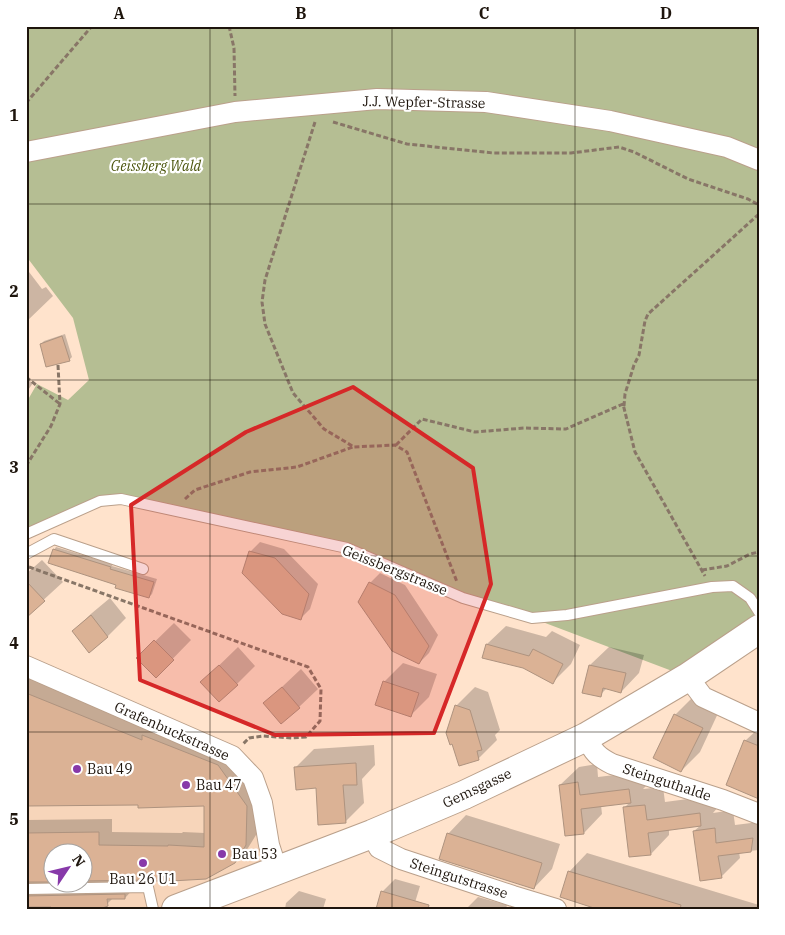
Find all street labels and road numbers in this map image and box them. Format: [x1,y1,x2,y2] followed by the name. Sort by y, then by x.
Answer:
[362,92,486,112] street label: J.J. Wepfer-Strasse
[340,541,450,599] street label: Geissbergstrasse
[112,698,232,764] street label: Grafenbuckstrasse
[621,759,713,805] street label: Steinguthalde
[440,764,514,812] street label: Gemsgasse
[408,854,510,902] street label: Steingutstrasse

